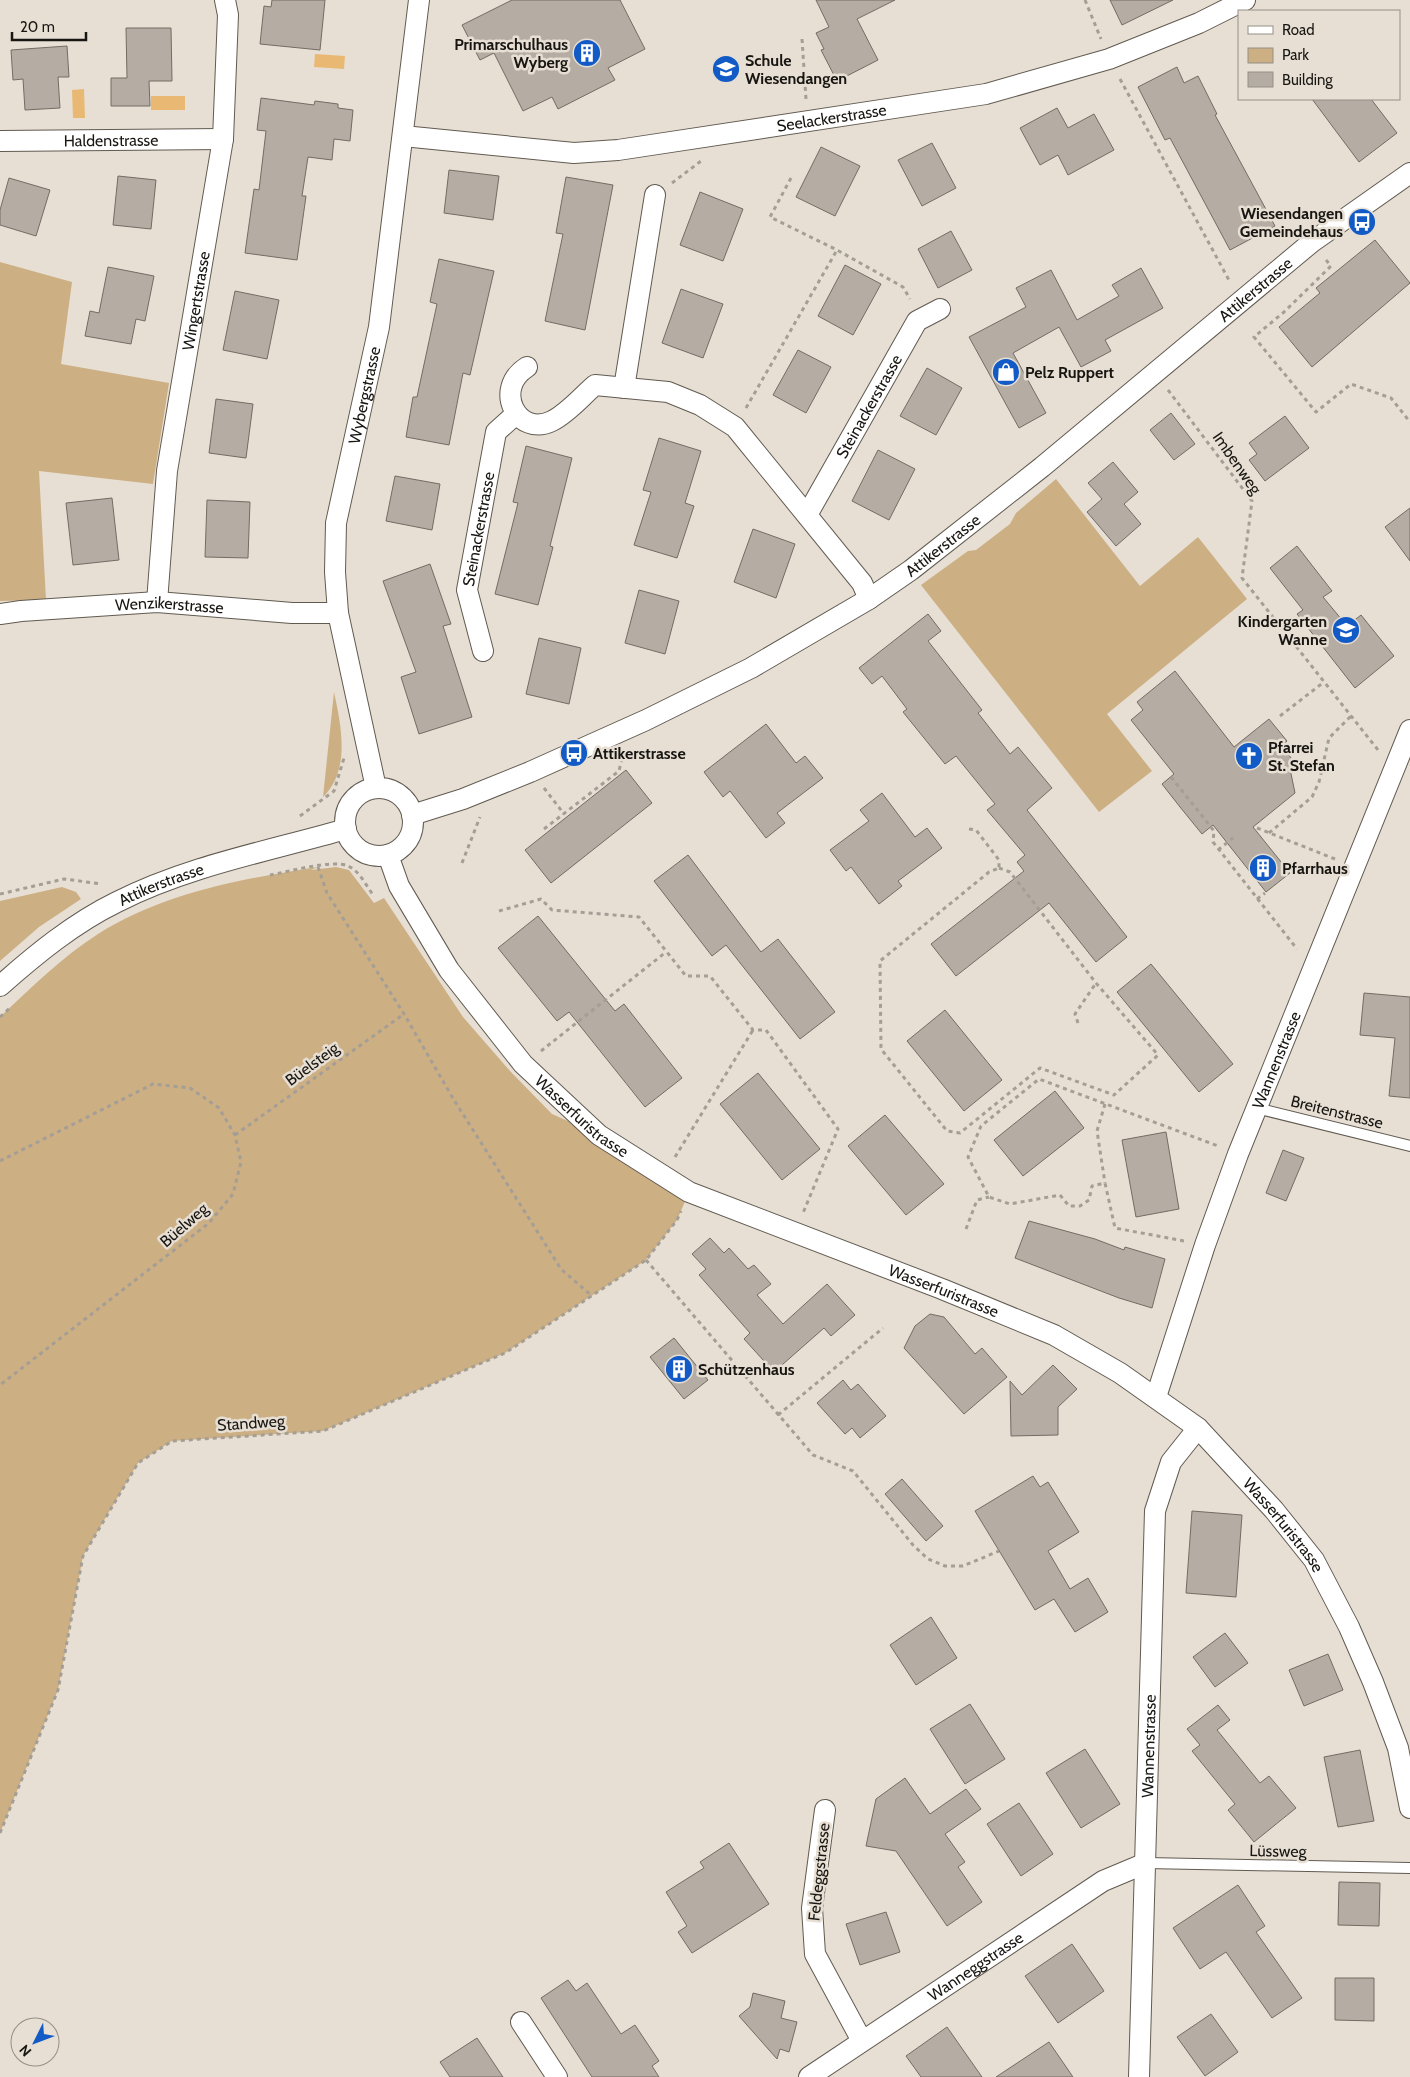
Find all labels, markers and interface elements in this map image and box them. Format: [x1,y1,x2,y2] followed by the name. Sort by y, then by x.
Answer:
[12,10,86,42] scale bar
[1238,10,1400,100] legend
[20,18,55,36] text: 20 m
[1282,21,1315,39] text: Road
[454,35,568,72] place label: Primarschulhaus Wyberg
[572,38,602,68] building icon: Primarschulhaus Wyberg
[1282,46,1309,64] text: Park
[745,51,847,88] place label: Schule Wiesendangen
[711,54,741,84] school or university icon: Schule Wiesendangen
[1282,71,1333,89] text: Building
[775,100,888,135] street label: Seelackerstrasse
[64,130,158,150] street label: Haldenstrasse
[1240,204,1343,241] place label: Wiesendangen Gemeindehaus
[1347,207,1377,237] bus stop icon: Wiesendangen Gemeindehaus
[178,250,213,352] street label: Wingertstrasse
[1215,253,1296,325] street label: Attikerstrasse
[344,345,384,446] street label: Wybergstrasse
[832,351,906,461] street label: Steinackerstrasse
[991,357,1021,387] shop icon: Pelz Ruppert
[1025,363,1114,382] place label: Pelz Ruppert
[1209,428,1266,499] street label: Imbenweg
[458,470,498,588] street label: Steinackerstrasse
[901,510,984,580] street label: Attikerstrasse
[115,592,224,617] street label: Wenzikerstrasse
[1237,612,1327,649] place label: Kindergarten Wanne
[1331,615,1361,645] school or university icon: Kindergarten Wanne
[559,738,589,768] bus stop icon: Attikerstrasse
[1268,738,1335,775] place label: Pfarrei St. Stefan
[1234,741,1264,771] church icon: Pfarrei St. Stefan
[593,744,686,763] place label: Attikerstrasse
[1248,853,1278,883] building icon: Pfarrhaus
[115,859,206,909] street label: Attikerstrasse
[1282,859,1348,878] place label: Pfarrhaus
[1248,1008,1304,1111] street label: Wannenstrasse
[282,1038,343,1090] street label: Büelsteig
[531,1071,632,1161] street label: Wasserfuristrasse
[1289,1091,1385,1133] street label: Breitenstrasse
[156,1198,213,1251] street label: Büelweg
[886,1260,1002,1321] street label: Wasserfuristrasse
[664,1354,694,1384] building icon: Schützenhaus
[698,1360,795,1379] place label: Schützenhaus
[217,1411,286,1435] street label: Standweg
[1239,1474,1328,1575] street label: Wasserfuristrasse
[1137,1694,1159,1798] street label: Wannenstrasse
[804,1822,834,1922] street label: Feldeggstrasse
[1249,1841,1308,1861] street label: Lüssweg
[924,1928,1027,2005] street label: Wanneggstrasse
[10,2017,60,2067] north arrow
[15,2041,35,2060] text: N

